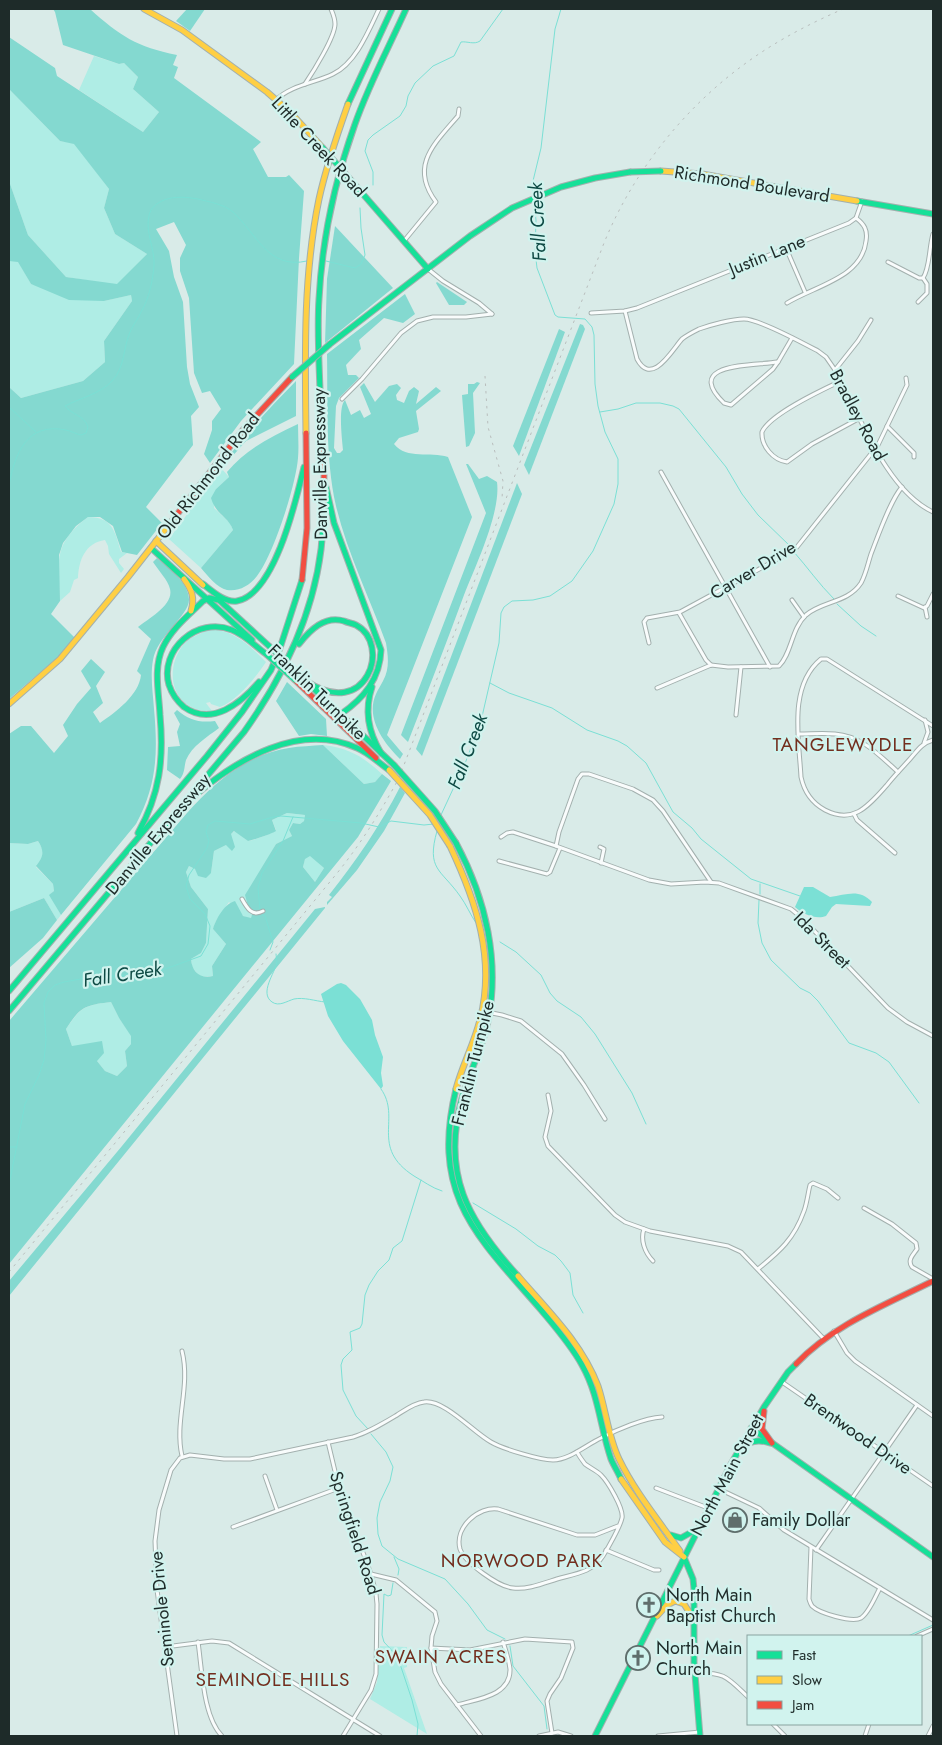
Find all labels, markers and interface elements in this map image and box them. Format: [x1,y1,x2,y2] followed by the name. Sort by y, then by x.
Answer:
[265,91,373,203] street label: Little Creek Road
[672,159,832,209] street label: Richmond Boulevard
[522,181,553,262] water label: Fall Creek
[723,228,809,283] street label: Justin Lane
[823,365,893,465] street label: Bradley Road
[306,388,334,540] street label: Danville Expressway
[150,407,266,545] street label: Old Richmond Road
[705,534,801,606] street label: Carver Drive
[262,638,372,746] street label: Franklin Turnpike
[441,709,495,793] water label: Fall Creek
[772,731,914,758] district label: TANGLEWYDLE
[99,767,217,901] street label: Danville Expressway
[787,905,857,975] street label: Ida Street
[81,955,164,994] water label: Fall Creek
[445,998,501,1128] street label: Franklin Turnpike
[799,1387,917,1481] street label: Brentwood Drive
[684,1409,770,1541] street label: North Main Street
[323,1468,387,1598] street label: Springfield Road
[722,1507,748,1533] shop icon: Family Dollar
[752,1507,851,1533] place label: Family Dollar
[441,1547,603,1574] district label: NORWOOD PARK
[143,1550,181,1668] street label: Seminole Drive
[666,1582,776,1629] place label: North Main Baptist Church
[636,1592,662,1618] church icon: North Main Baptist Church
[656,1635,743,1682] place label: North Main Church
[747,1635,922,1725] legend
[375,1643,507,1670] district label: SWAIN ACRES
[792,1644,816,1666] text: Fast
[625,1645,651,1671] church icon: North Main Church
[195,1666,351,1693] district label: SEMINOLE HILLS
[792,1669,823,1691] text: Slow
[790,1694,815,1716] text: Jam

